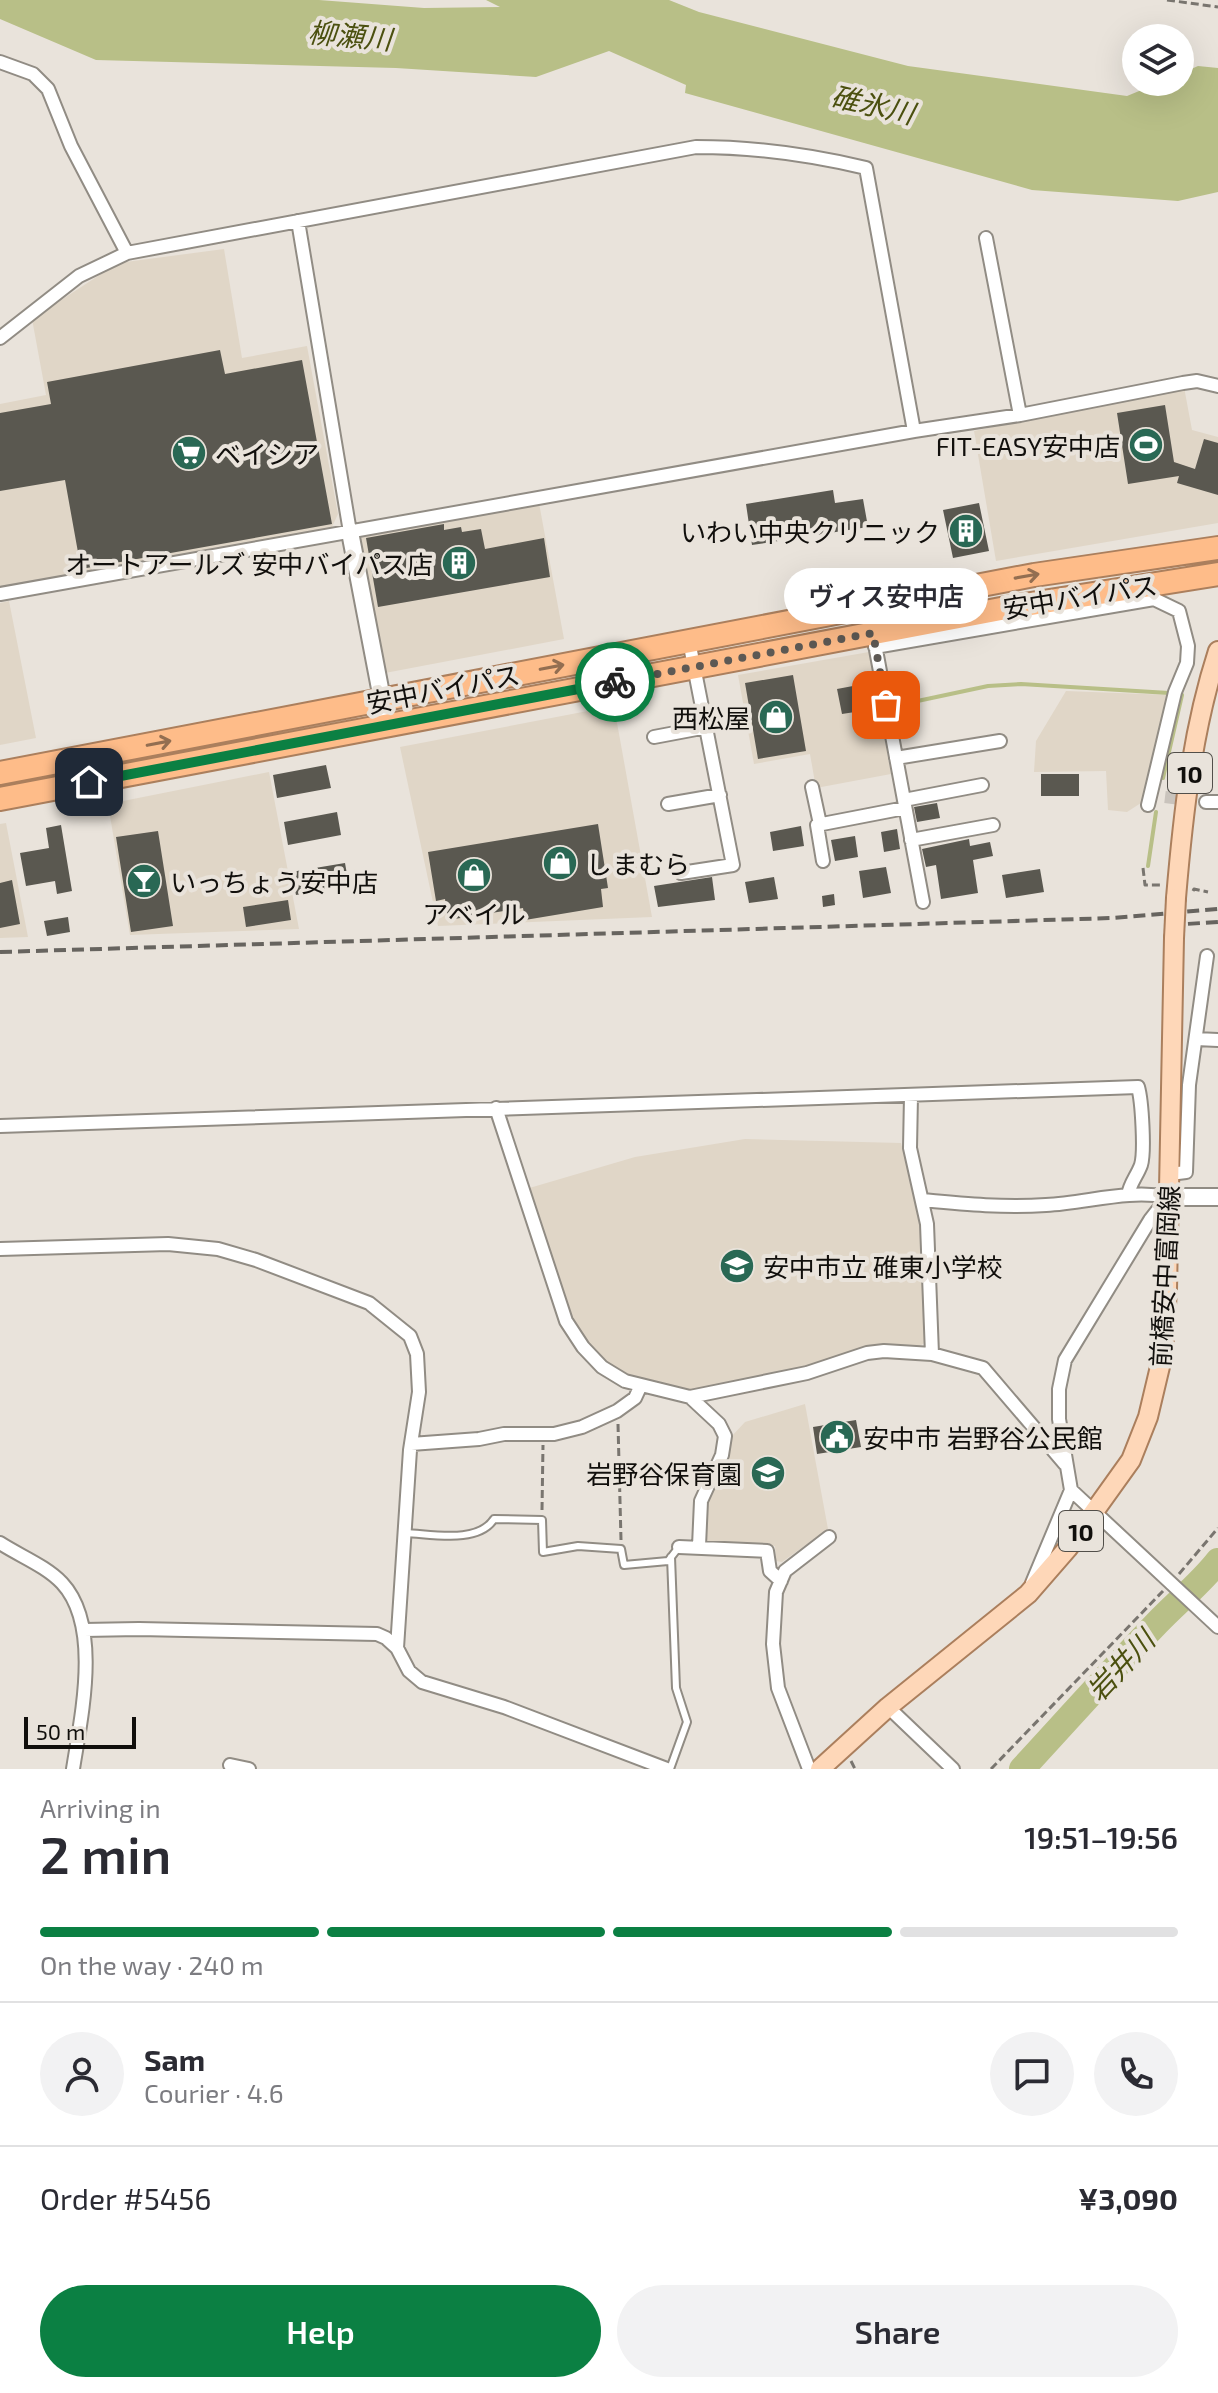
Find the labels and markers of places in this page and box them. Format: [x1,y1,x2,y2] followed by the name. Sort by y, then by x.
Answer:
[1127,426,1165,464] sports icon: FIT-EASY安中店
[936,430,1120,461] place label: FIT-EASY安中店
[170,434,208,472] supermarket icon: ベイシア
[215,438,319,469] place label: ベイシア
[947,512,985,550] building icon: いわい中央クリニック
[680,516,940,547] place label: いわい中央クリニック
[440,544,478,582] building icon: オートアールズ 安中バイパス店
[65,548,433,579] place label: オートアールズ 安中バイパス店
[784,569,988,625] callout: ヴィス安中店
[852,671,920,739] pin
[757,698,795,736] shop icon: 西松屋
[672,702,750,733] place label: 西松屋
[55,748,123,816] pin
[541,844,579,882] shop icon: しまむら
[586,848,690,879] place label: しまむら
[455,856,493,894] shop icon: アベイル
[125,862,163,900] bar icon: いっちょう安中店
[170,866,378,897] place label: いっちょう安中店
[422,898,526,929] place label: アベイル
[718,1247,756,1285] school or university icon: 安中市立 碓東小学校
[763,1251,1003,1282] place label: 安中市立 碓東小学校
[818,1418,856,1456] public building icon: 安中市 岩野谷公民館
[863,1422,1103,1453] place label: 安中市 岩野谷公民館
[749,1454,787,1492] school or university icon: 岩野谷保育園
[586,1458,742,1489] place label: 岩野谷保育園

